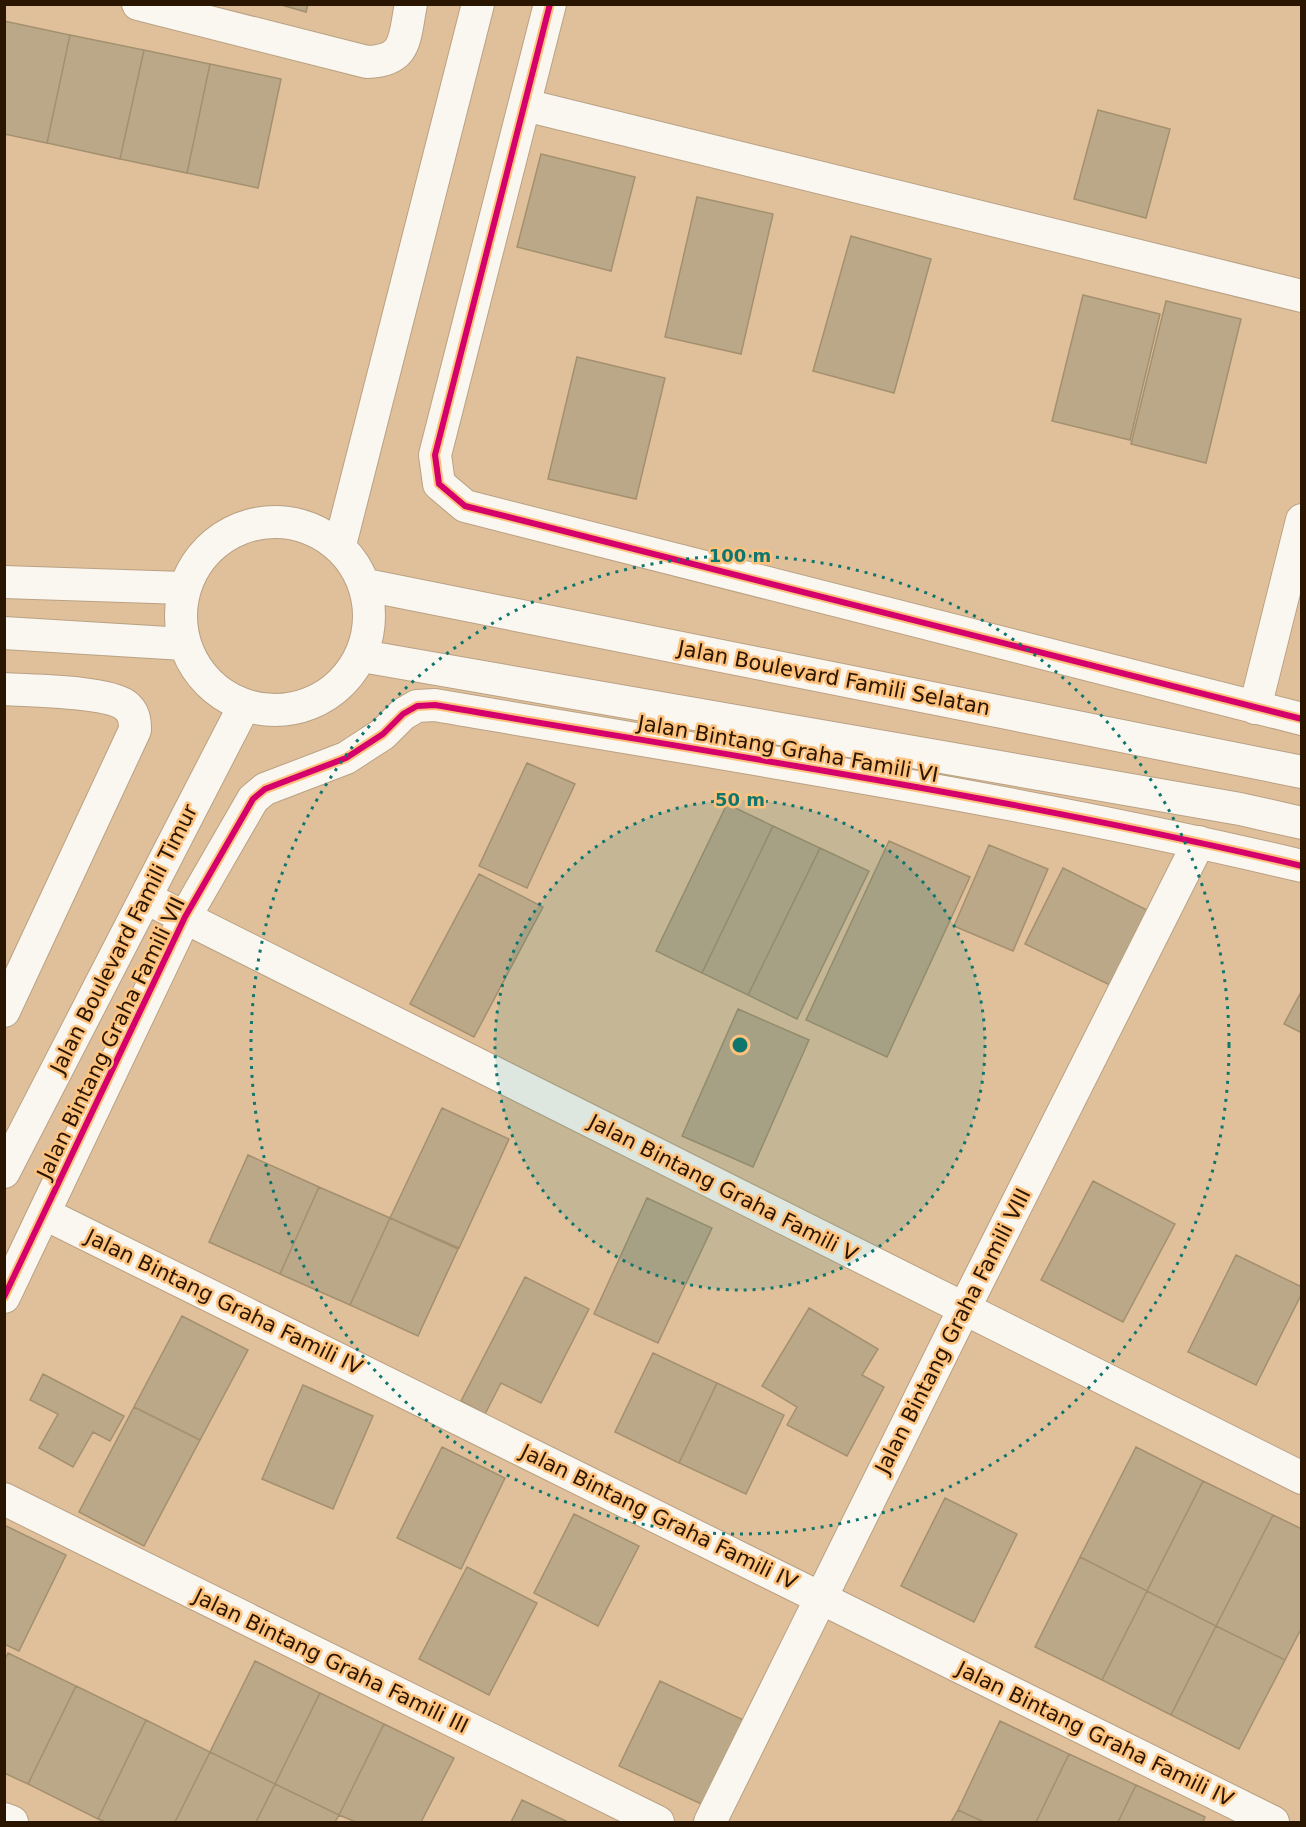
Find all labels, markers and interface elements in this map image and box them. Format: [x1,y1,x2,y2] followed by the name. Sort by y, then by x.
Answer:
[709,545,771,566] text: 100 m
[674,636,992,720] street label: Jalan Boulevard Famili Selatan
[634,710,940,787] street label: Jalan Bintang Graha Famili VI
[715,789,765,810] text: 50 m
[45,800,203,1079] street label: Jalan Boulevard Famili Timur
[31,893,190,1185] street label: Jalan Bintang Graha Famili VII
[730,1035,750,1055] centre of rings
[583,1109,862,1267] street label: Jalan Bintang Graha Famili V
[869,1184,1036,1479] street label: Jalan Bintang Graha Famili VIII
[80,1224,367,1380] street label: Jalan Bintang Graha Famili IV
[515,1439,802,1595] street label: Jalan Bintang Graha Famili IV
[188,1583,472,1738] street label: Jalan Bintang Graha Famili III
[951,1656,1238,1812] street label: Jalan Bintang Graha Famili IV

